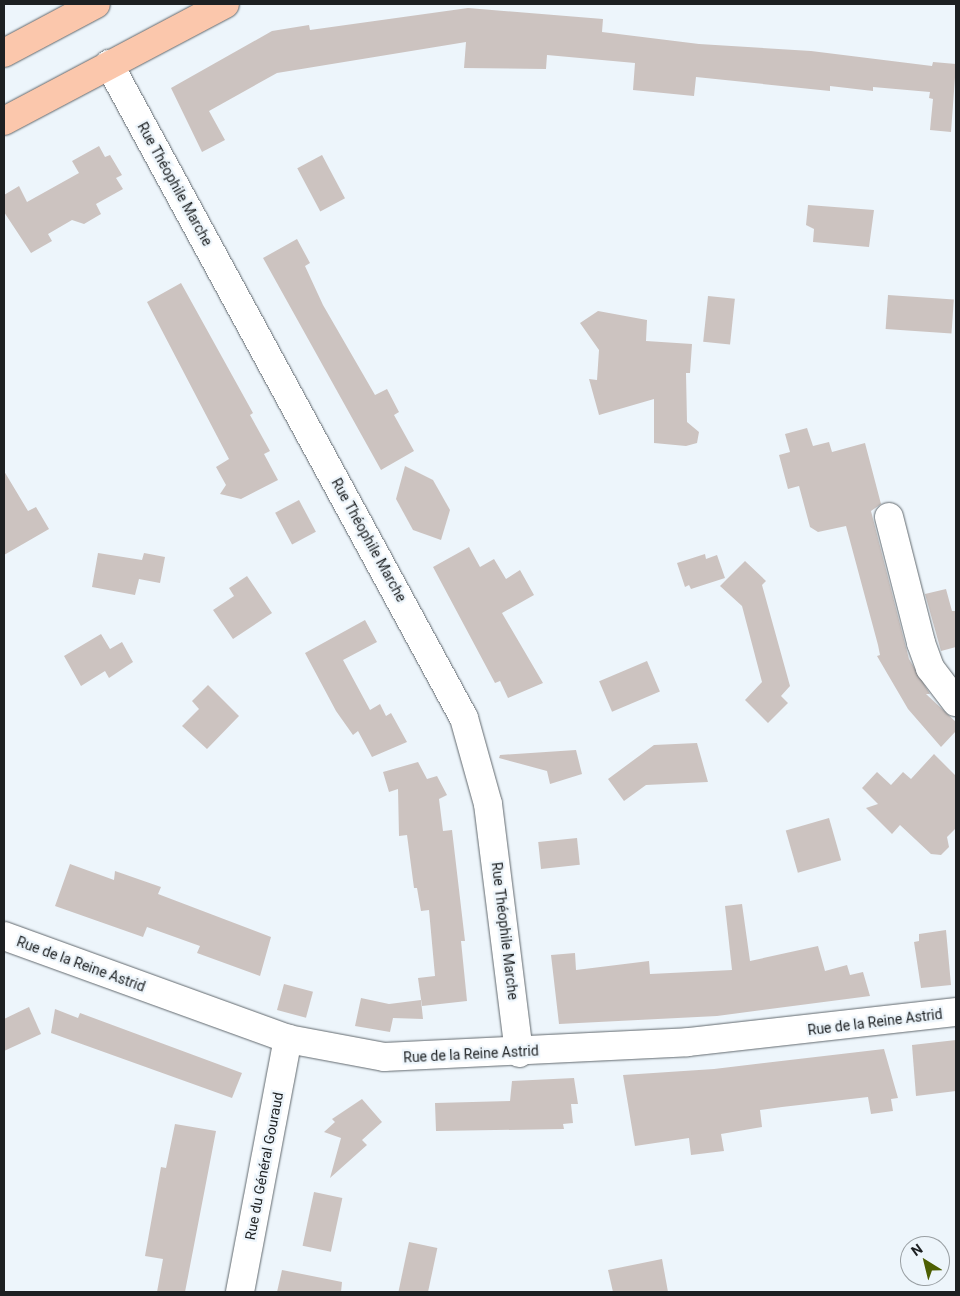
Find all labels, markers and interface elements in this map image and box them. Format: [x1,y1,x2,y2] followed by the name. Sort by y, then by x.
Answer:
[134,119,216,249] street label: Rue Théophile Marche
[328,475,410,605] street label: Rue Théophile Marche
[488,861,522,1001] street label: Rue Théophile Marche
[14,933,148,995] street label: Rue de la Reine Astrid
[807,1005,943,1039] street label: Rue de la Reine Astrid
[403,1042,539,1066] street label: Rue de la Reine Astrid
[241,1091,287,1241] street label: Rue du Général Gouraud
[900,1236,950,1286] north arrow
[908,1240,925,1259] text: N

